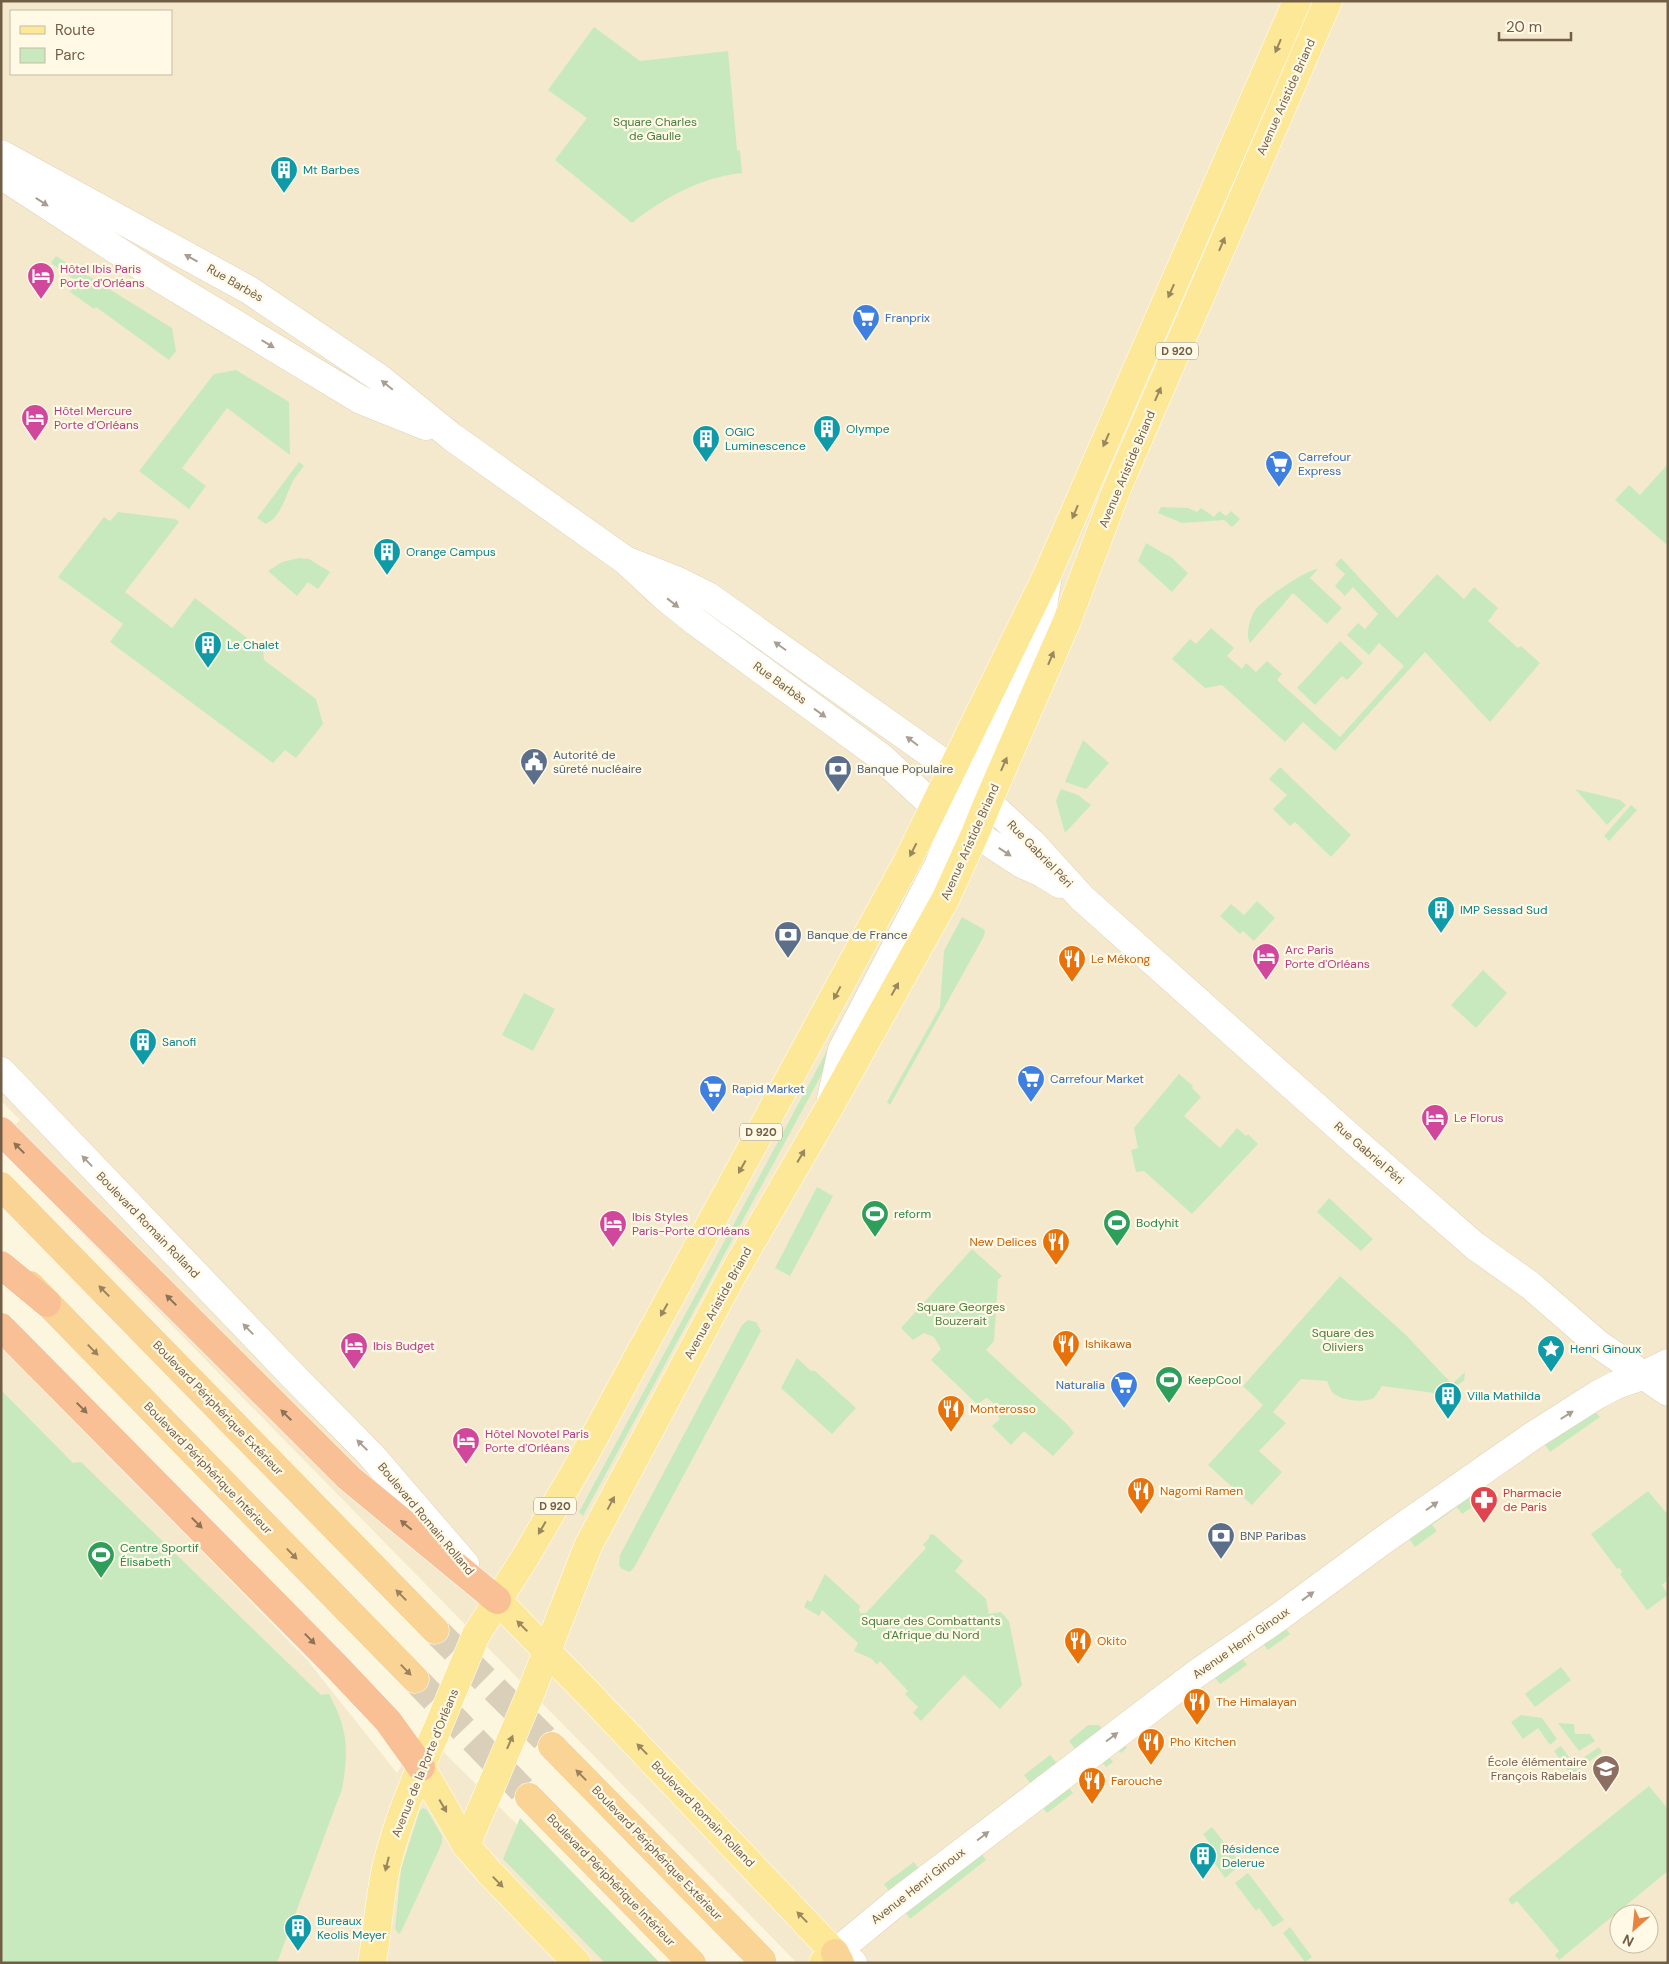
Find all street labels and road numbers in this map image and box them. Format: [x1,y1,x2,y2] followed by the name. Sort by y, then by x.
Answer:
[1253,36,1319,158] street label: Avenue Aristide Briand
[204,260,266,306] street label: Rue Barbès
[1156,342,1198,360] road number: D 920
[1095,408,1159,530] street label: Avenue Aristide Briand
[750,658,810,708] street label: Rue Barbès
[937,781,1003,903] street label: Avenue Aristide Briand
[1004,817,1076,891] street label: Rue Gabriel Péri
[1331,1118,1408,1188] street label: Rue Gabriel Péri
[740,1124,782,1140] road number: D 920
[93,1168,203,1282] street label: Boulevard Romain Rolland
[681,1244,755,1362] street label: Avenue Aristide Briand
[149,1337,287,1479] street label: Boulevard Périphérique Extérieur
[140,1398,276,1538] street label: Boulevard Périphérique Intérieur
[374,1459,478,1579] street label: Boulevard Romain Rolland
[534,1498,576,1514] road number: D 920
[1189,1603,1293,1683] street label: Avenue Henri Ginoux
[388,1686,462,1840] street label: Avenue de la Porte d'Orléans
[648,1757,758,1871] street label: Boulevard Romain Rolland
[588,1782,726,1924] street label: Boulevard Périphérique Extérieur
[543,1810,679,1950] street label: Boulevard Périphérique Intérieur
[868,1844,968,1928] street label: Avenue Henri Ginoux

